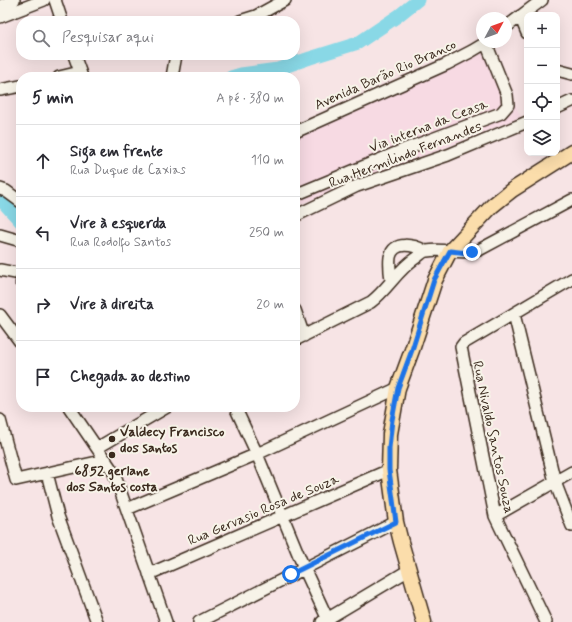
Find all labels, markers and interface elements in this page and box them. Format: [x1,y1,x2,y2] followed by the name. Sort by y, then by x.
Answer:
[476,12,512,48] north arrow
[524,12,560,156] map controls
[524,12,560,48] button: +
[16,16,300,60] search box
[30,27,52,49] icon: search
[62,28,154,48] text: Pesquisar aqui
[312,35,459,114] street label: Avenida Barão Rio Branco
[524,48,560,84] button: −
[524,84,560,120] button: locate
[32,87,74,109] text: 5 min
[216,90,284,107] text: A pé · 380 m
[366,95,491,157] street label: Via interna da Ceasa
[326,117,484,192] street label: Rua Hermilindo Fernandes
[524,120,560,156] button: layers
[70,142,163,162] text: Siga em frente
[32,150,54,172] icon: ahead
[251,152,284,169] text: 110 m
[70,162,186,179] text: Rua Duque de Caxias
[70,214,166,234] text: Vire à esquerda
[32,222,54,244] icon: left
[249,224,284,241] text: 250 m
[70,234,171,251] text: Rua Rodolfo Santos
[463,243,481,261] route end
[32,294,54,316] icon: right
[70,295,154,315] text: Vire à direita
[256,296,284,313] text: 20 m
[468,359,518,515] street label: Rua Nivaldo Santos Souza
[32,366,54,388] icon: arrive
[70,367,190,387] text: Chegada ao destino
[120,423,225,457] place label: Valdecy Francisco dos santos
[107,434,117,444] marker: Valdecy Francisco dos santos
[107,450,117,460] marker: 6852 gerlane dos Santos costa
[66,462,158,496] place label: 6852 gerlane dos Santos costa
[185,470,342,550] street label: Rua Gervasio Rosa de Souza
[282,565,300,583] route start

